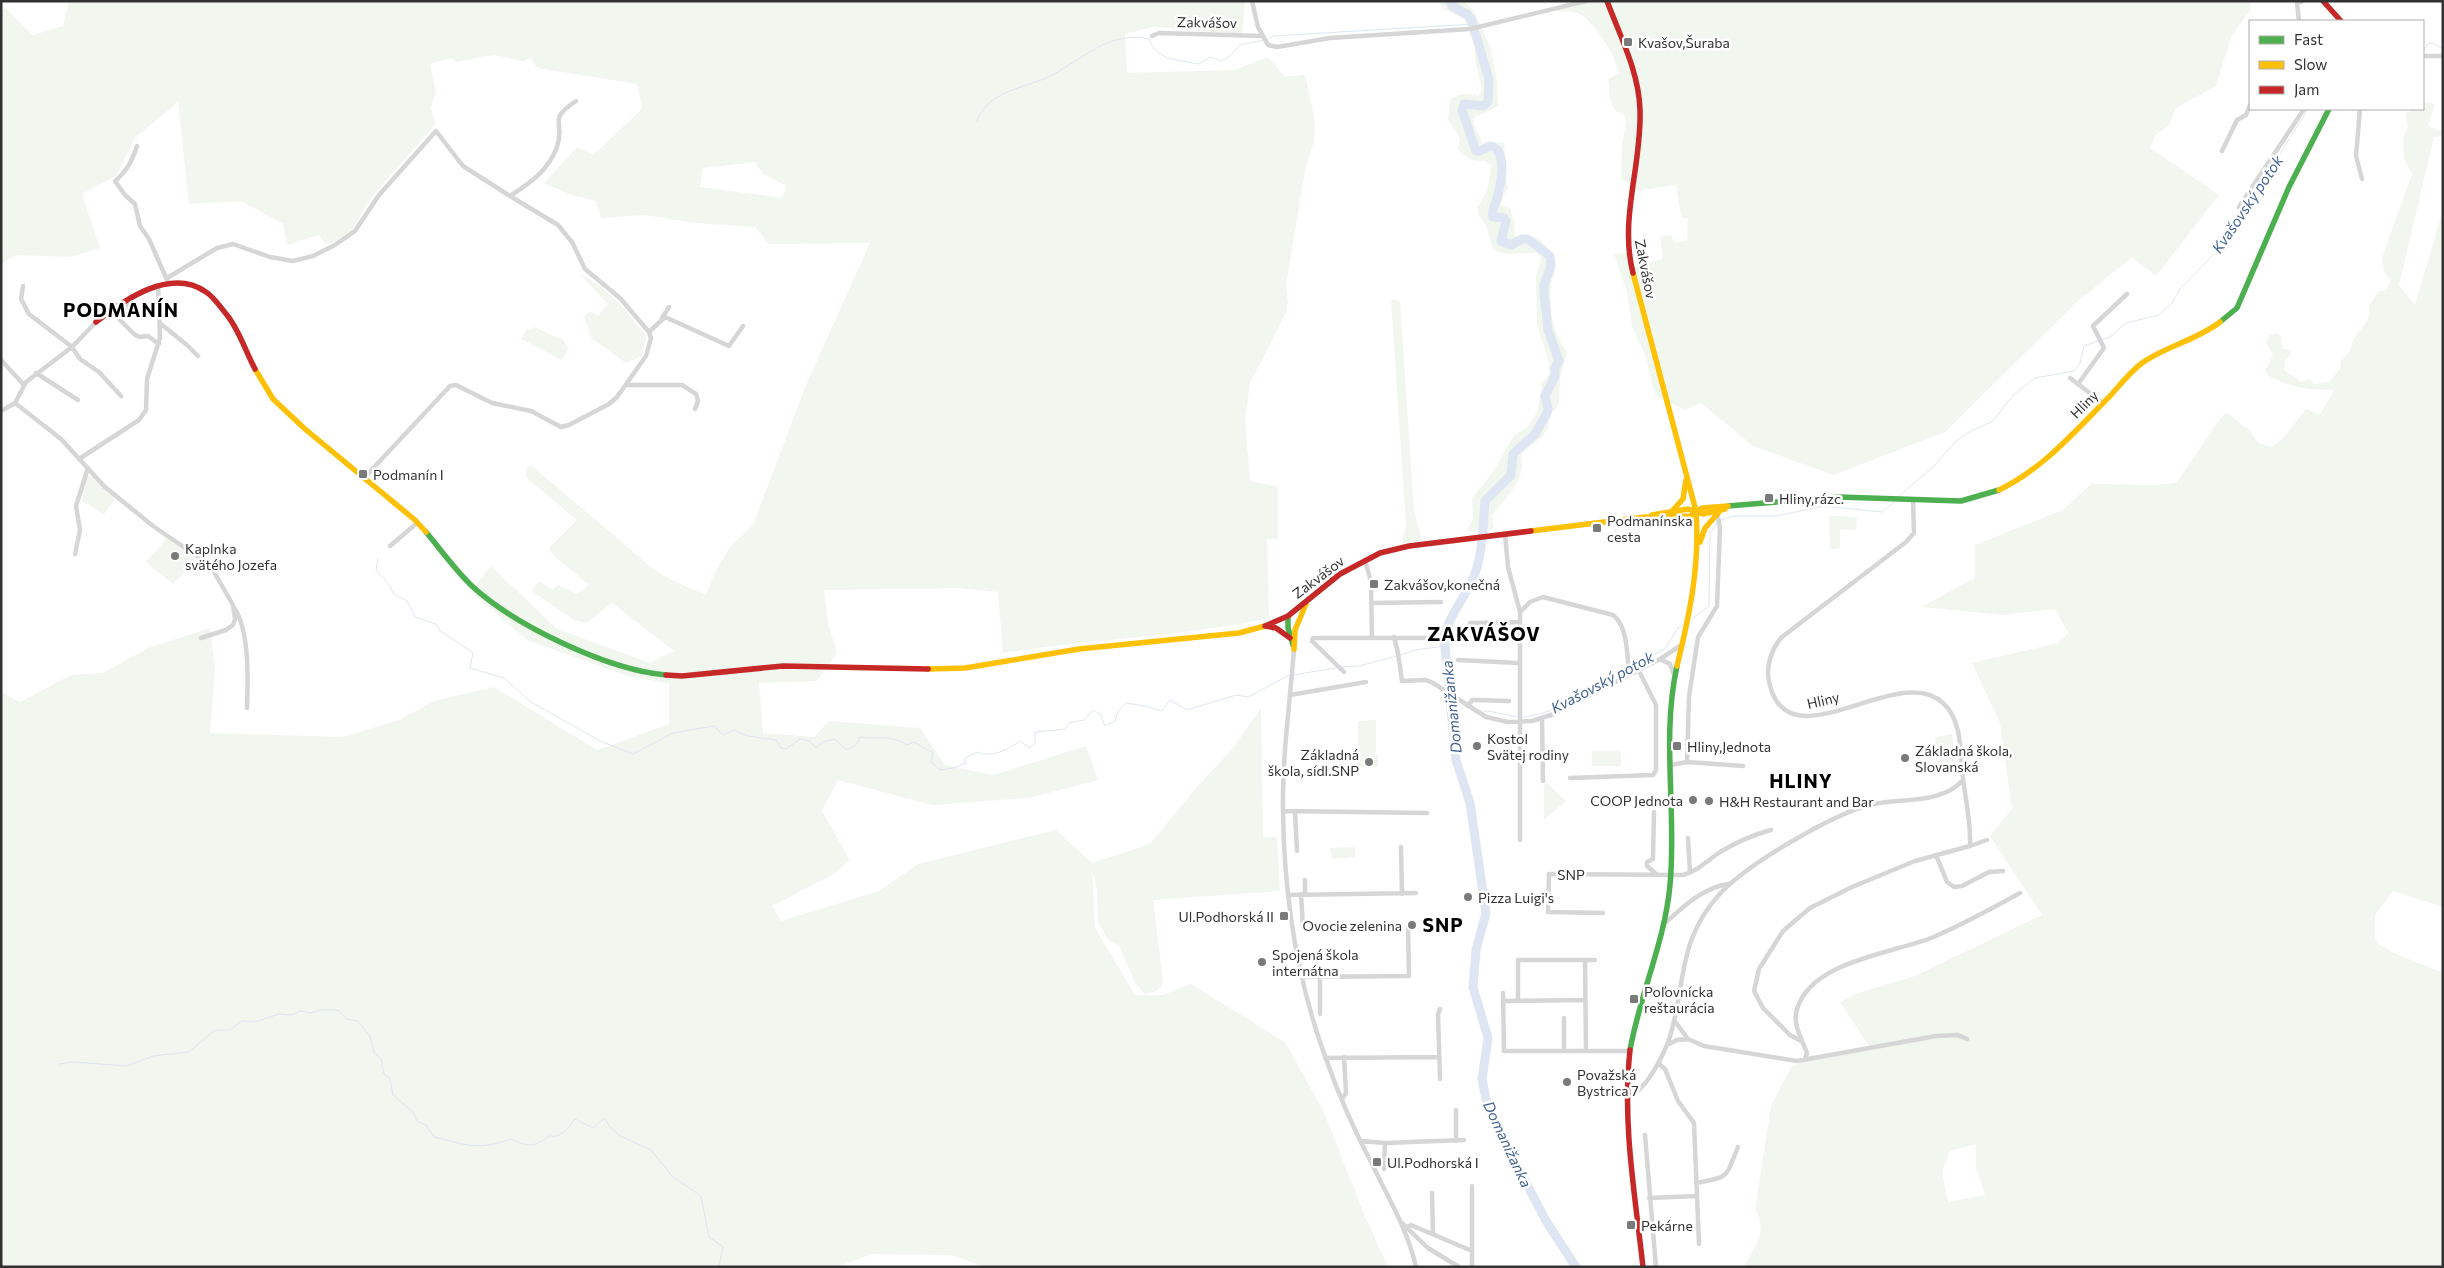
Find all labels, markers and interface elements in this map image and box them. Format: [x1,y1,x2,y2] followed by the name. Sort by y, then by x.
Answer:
[1177,13,1237,31] street label: Zakvášov
[2249,20,2424,110] legend
[2294,30,2323,48] text: Fast
[1638,34,1730,51] place label: Kvašov,Šuraba
[1622,36,1634,48] marker: Kvašov,Šuraba
[2294,55,2327,73] text: Slow
[2294,80,2319,98] text: Jam
[2208,151,2287,256] water label: Kvašovský potok
[1632,238,1660,300] street label: Zakvášov
[63,298,179,321] district label: PODMANÍN
[2066,386,2102,422] street label: Hliny
[373,466,444,483] place label: Podmanín I
[357,468,369,480] marker: Podmanín I
[1779,490,1844,507] place label: Hliny,rázc.
[1763,492,1775,504] marker: Hliny,rázc.
[1607,512,1692,545] place label: Podmanínska cesta
[1591,522,1603,534] marker: Podmanínska cesta
[185,540,277,573] place label: Kaplnka svätého Jozefa
[169,550,181,562] marker: Kaplnka svätého Jozefa
[1289,552,1347,602] street label: Zakvášov
[1384,576,1500,593] place label: Zakvášov,konečná
[1368,578,1380,590] marker: Zakvášov,konečná
[1427,622,1541,645] district label: ZAKVÁŠOV
[1547,647,1657,717] water label: Kvašovský potok
[1437,660,1465,754] water label: Domanižanka
[1805,688,1841,712] street label: Hliny
[1487,730,1569,763] place label: Kostol Svätej rodiny
[1687,738,1771,755] place label: Hliny,Jednota
[1471,740,1483,752] marker: Kostol Svätej rodiny
[1671,740,1683,752] marker: Hliny,Jednota
[1915,742,2012,775] place label: Základná škola, Slovanská
[1268,746,1359,779] place label: Základná škola, sídl.SNP
[1899,752,1911,764] marker: Základná škola, Slovanská
[1363,756,1375,768] marker: Základná škola, sídl.SNP
[1769,769,1833,792] district label: HLINY
[1590,792,1683,809] place label: COOP Jednota
[1719,793,1874,810] place label: H&H Restaurant and Bar
[1687,794,1699,806] marker: COOP Jednota
[1703,795,1715,807] marker: H&H Restaurant and Bar
[1557,866,1585,883] street label: SNP
[1478,889,1554,906] place label: Pizza Luigi's
[1462,891,1474,903] marker: Pizza Luigi's
[1178,908,1274,925] place label: Ul.Podhorská II
[1278,910,1290,922] marker: Ul.Podhorská II
[1423,913,1464,936] district label: SNP
[1302,917,1402,934] place label: Ovocie zelenina
[1406,919,1418,931] marker: Ovocie zelenina
[1272,946,1359,979] place label: Spojená škola internátna
[1256,956,1268,968] marker: Spojená škola internátna
[1644,983,1715,1016] place label: Poľovnícka reštaurácia
[1628,993,1640,1005] marker: Poľovnícka reštaurácia
[1577,1066,1639,1099] place label: Považská Bystrica 7
[1561,1076,1573,1088] marker: Považská Bystrica 7
[1480,1098,1536,1190] water label: Domanižanka
[1387,1154,1479,1171] place label: Ul.Podhorská I
[1371,1156,1383,1168] marker: Ul.Podhorská I
[1641,1217,1693,1234] place label: Pekárne
[1625,1219,1637,1231] marker: Pekárne

